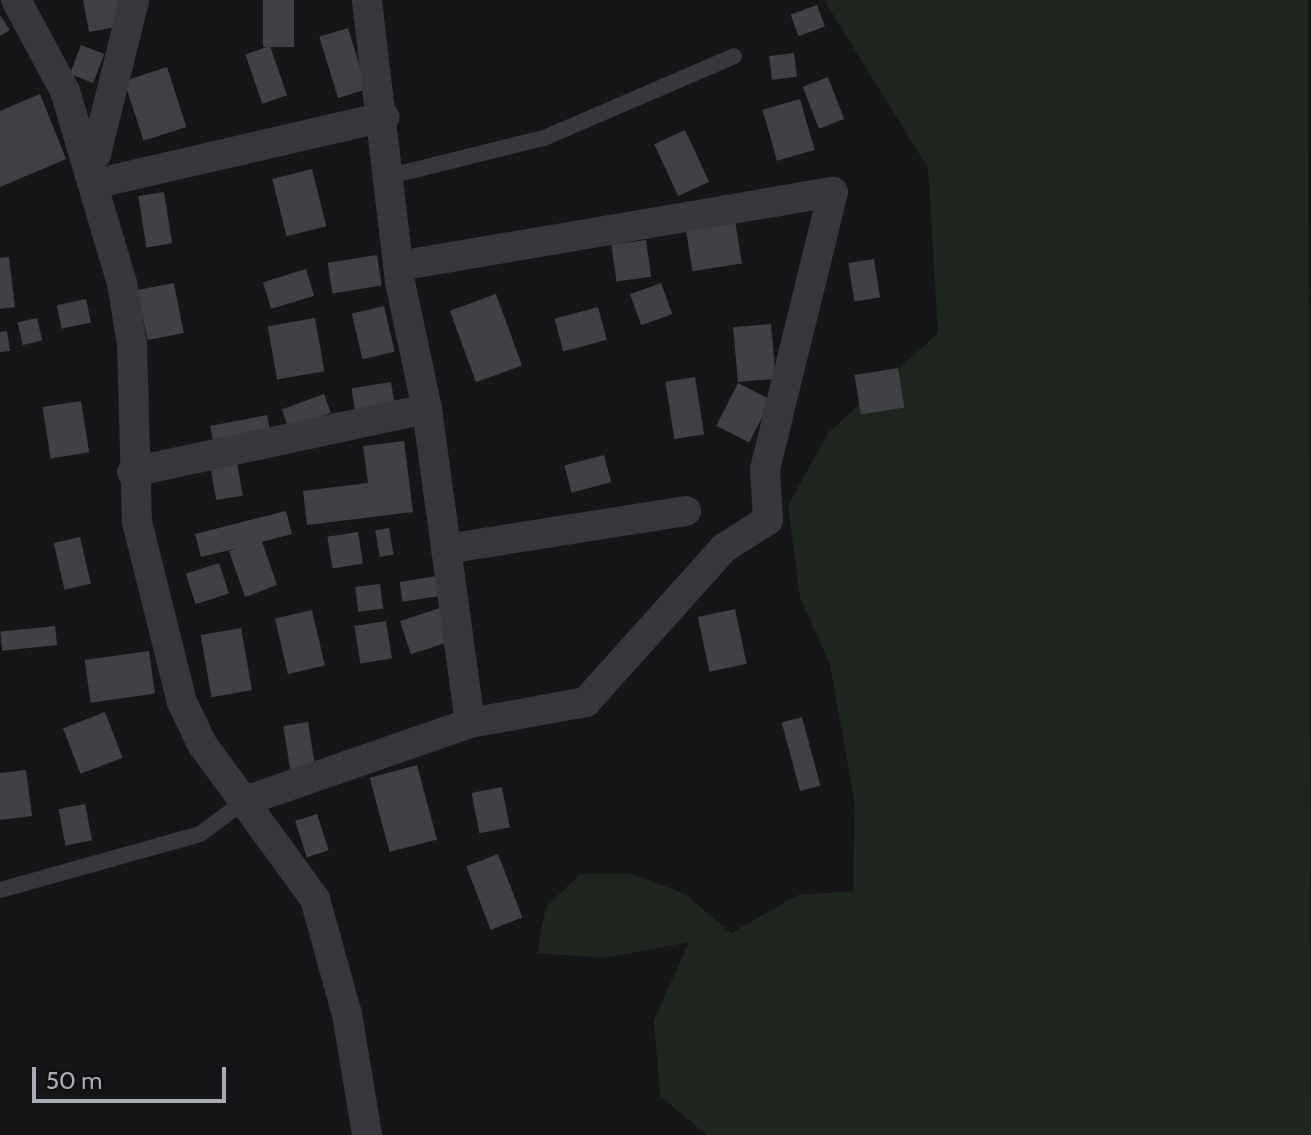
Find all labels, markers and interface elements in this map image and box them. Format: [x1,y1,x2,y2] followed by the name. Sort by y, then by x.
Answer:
[36,1051,230,1101] scale bar
[46,1066,102,1095] text: 50 m

